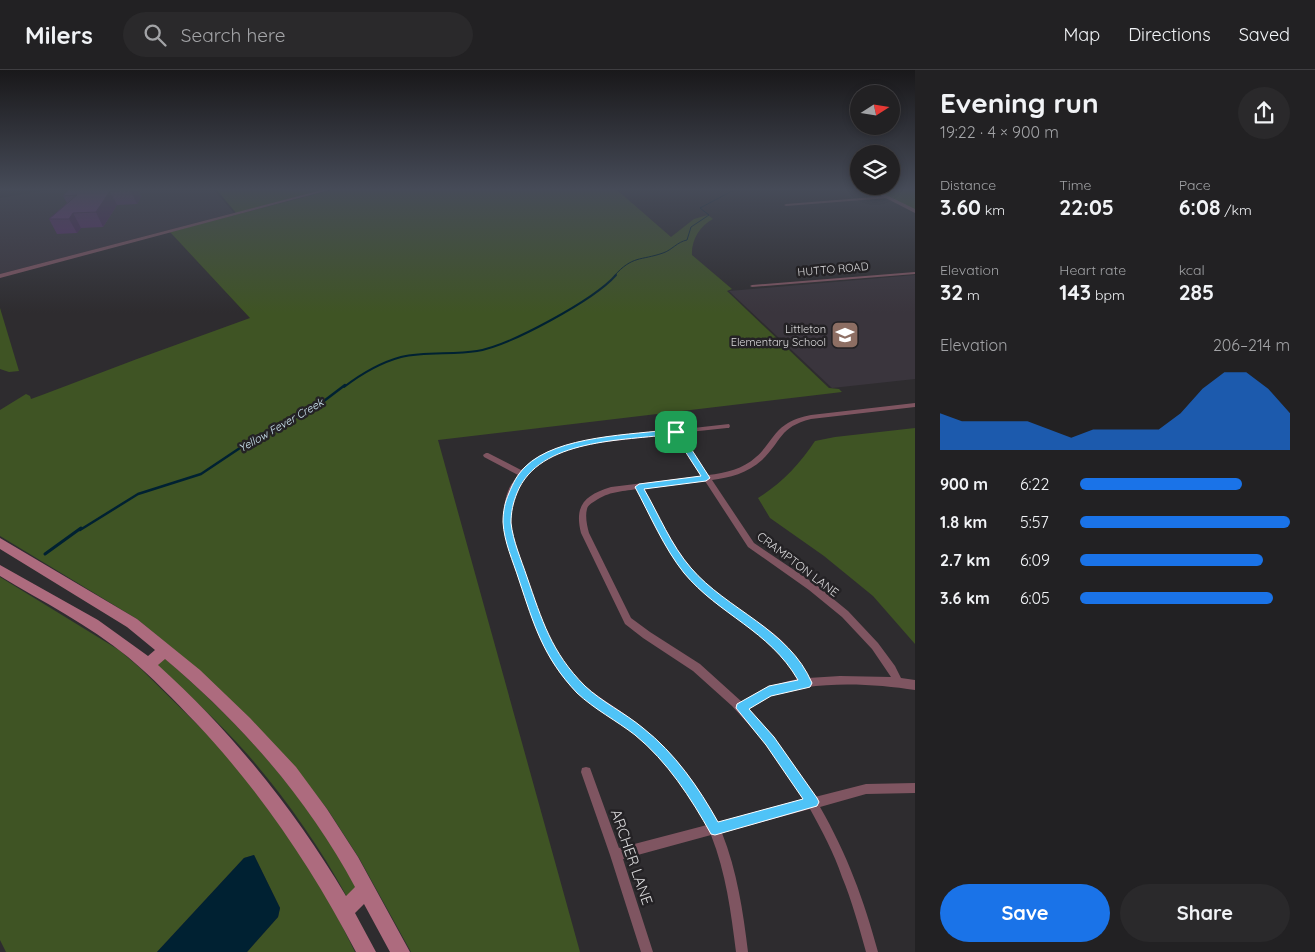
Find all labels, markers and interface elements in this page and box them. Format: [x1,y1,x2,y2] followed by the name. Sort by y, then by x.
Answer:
[123,12,473,57] search box
[25,20,93,50] text: Milers
[141,21,169,49] icon: search
[181,23,286,47] text: Search here
[1063,23,1100,46] text: Map
[1128,23,1211,46] text: Directions
[1239,23,1290,46] text: Saved
[850,85,900,135] north arrow
[850,85,900,195] map controls
[940,85,1099,120] text: Evening run
[1238,87,1290,139] button: share
[940,122,1059,142] text: 19:22 · 4 × 900 m
[850,145,900,195] button: layers
[940,176,996,194] text: Distance
[1059,176,1091,194] text: Time
[1179,176,1211,194] text: Pace
[940,194,981,220] text: 3.60
[1059,194,1114,220] text: 22:05
[1179,194,1220,220] text: 6:08
[981,201,1005,219] text: km
[1220,201,1252,219] text: /km
[797,259,869,279] street label: HUTTO ROAD
[940,261,999,279] text: Elevation
[1059,261,1126,279] text: Heart rate
[1179,261,1205,279] text: kcal
[940,279,963,305] text: 32
[1059,279,1091,305] text: 143
[1179,279,1214,305] text: 285
[963,286,980,304] text: m
[1091,286,1125,304] text: bpm
[830,320,860,350] school or university icon: Littleton Elementary School
[731,322,826,349] place label: Littleton Elementary School
[940,335,1007,355] text: Elevation
[1213,335,1290,355] text: 206–214 m
[236,394,327,455] water label: Yellow Fever Creek
[655,411,697,453] pin
[662,418,690,446] icon: arrive
[940,474,988,494] text: 900 m
[1020,474,1049,494] text: 6:22
[940,512,987,532] text: 1.8 km
[1020,512,1049,532] text: 5:57
[754,528,842,600] street label: CRAMPTON LANE
[940,550,990,570] text: 2.7 km
[1020,550,1050,570] text: 6:09
[940,588,990,608] text: 3.6 km
[1020,588,1050,608] text: 6:05
[607,807,657,907] street label: ARCHER LANE
[940,884,1110,942] button: Save
[1120,884,1290,942] button: Share

